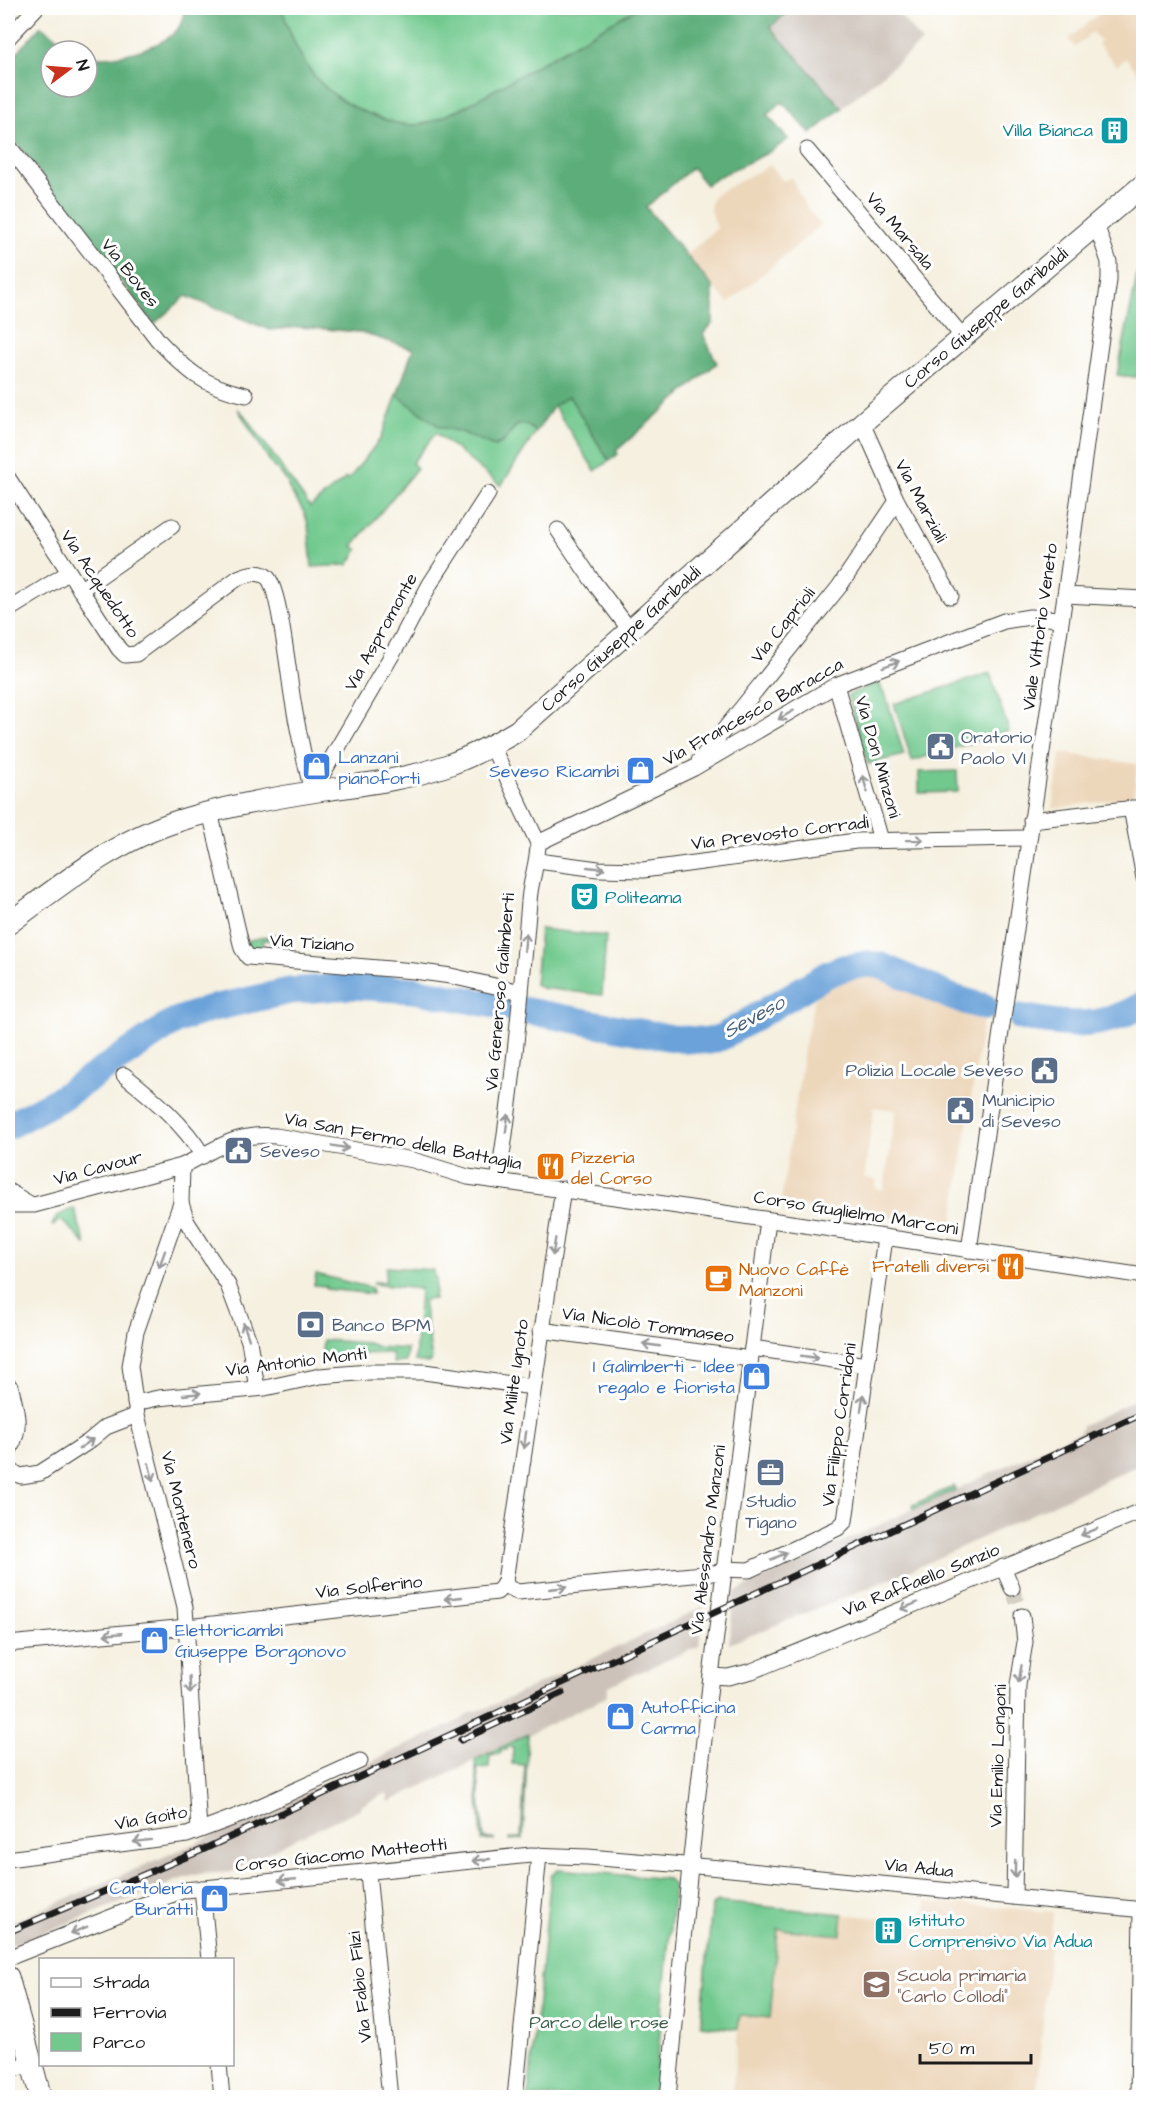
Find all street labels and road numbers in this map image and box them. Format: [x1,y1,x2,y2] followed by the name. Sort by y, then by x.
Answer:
[860,187,940,275] street label: Via Marsala
[95,233,165,313] street label: Via Boves
[898,242,1074,394] street label: Corso Giuseppe Garibaldi
[889,455,953,547] street label: Via Marziali
[55,525,145,643] street label: Via Acquedotto
[1016,542,1064,712] street label: Viale Vittorio Veneto
[535,560,707,718] street label: Corso Giuseppe Garibaldi
[338,568,424,695] street label: Via Aspromonte
[745,582,821,668] street label: Via Caprioli
[658,652,848,772] street label: Via Francesco Baracca
[849,693,907,821] street label: Via Don Minzoni
[690,810,870,856] street label: Via Prevosto Corradi
[479,892,521,1092] street label: Via Generoso Galimberti
[269,928,355,958] street label: Via Tiziano
[282,1106,524,1177] street label: Via San Fermo della Battaglia
[51,1144,145,1192] street label: Via Cavour
[752,1184,960,1243] street label: Corso Guglielmo Marconi
[560,1301,736,1349] street label: Via Nicolò Tommaseo
[493,1318,536,1446] street label: Via Milite Ignoto
[224,1341,368,1383] street label: Via Antonio Monti
[815,1341,863,1508] street label: Via Filippo Corridoni
[684,1443,732,1636] street label: Via Alessandro Manzoni
[154,1449,208,1571] street label: Via Montenero
[839,1537,1003,1623] street label: Via Raffaello Sanzio
[314,1569,424,1605] street label: Via Solferino
[983,1684,1014,1828] street label: Via Emilio Longoni
[113,1799,189,1837] street label: Via Goito
[234,1831,448,1879] street label: Corso Giacomo Matteotti
[883,1852,955,1884] street label: Via Adua
[342,1930,378,2044] street label: Via Fabio Filzi

